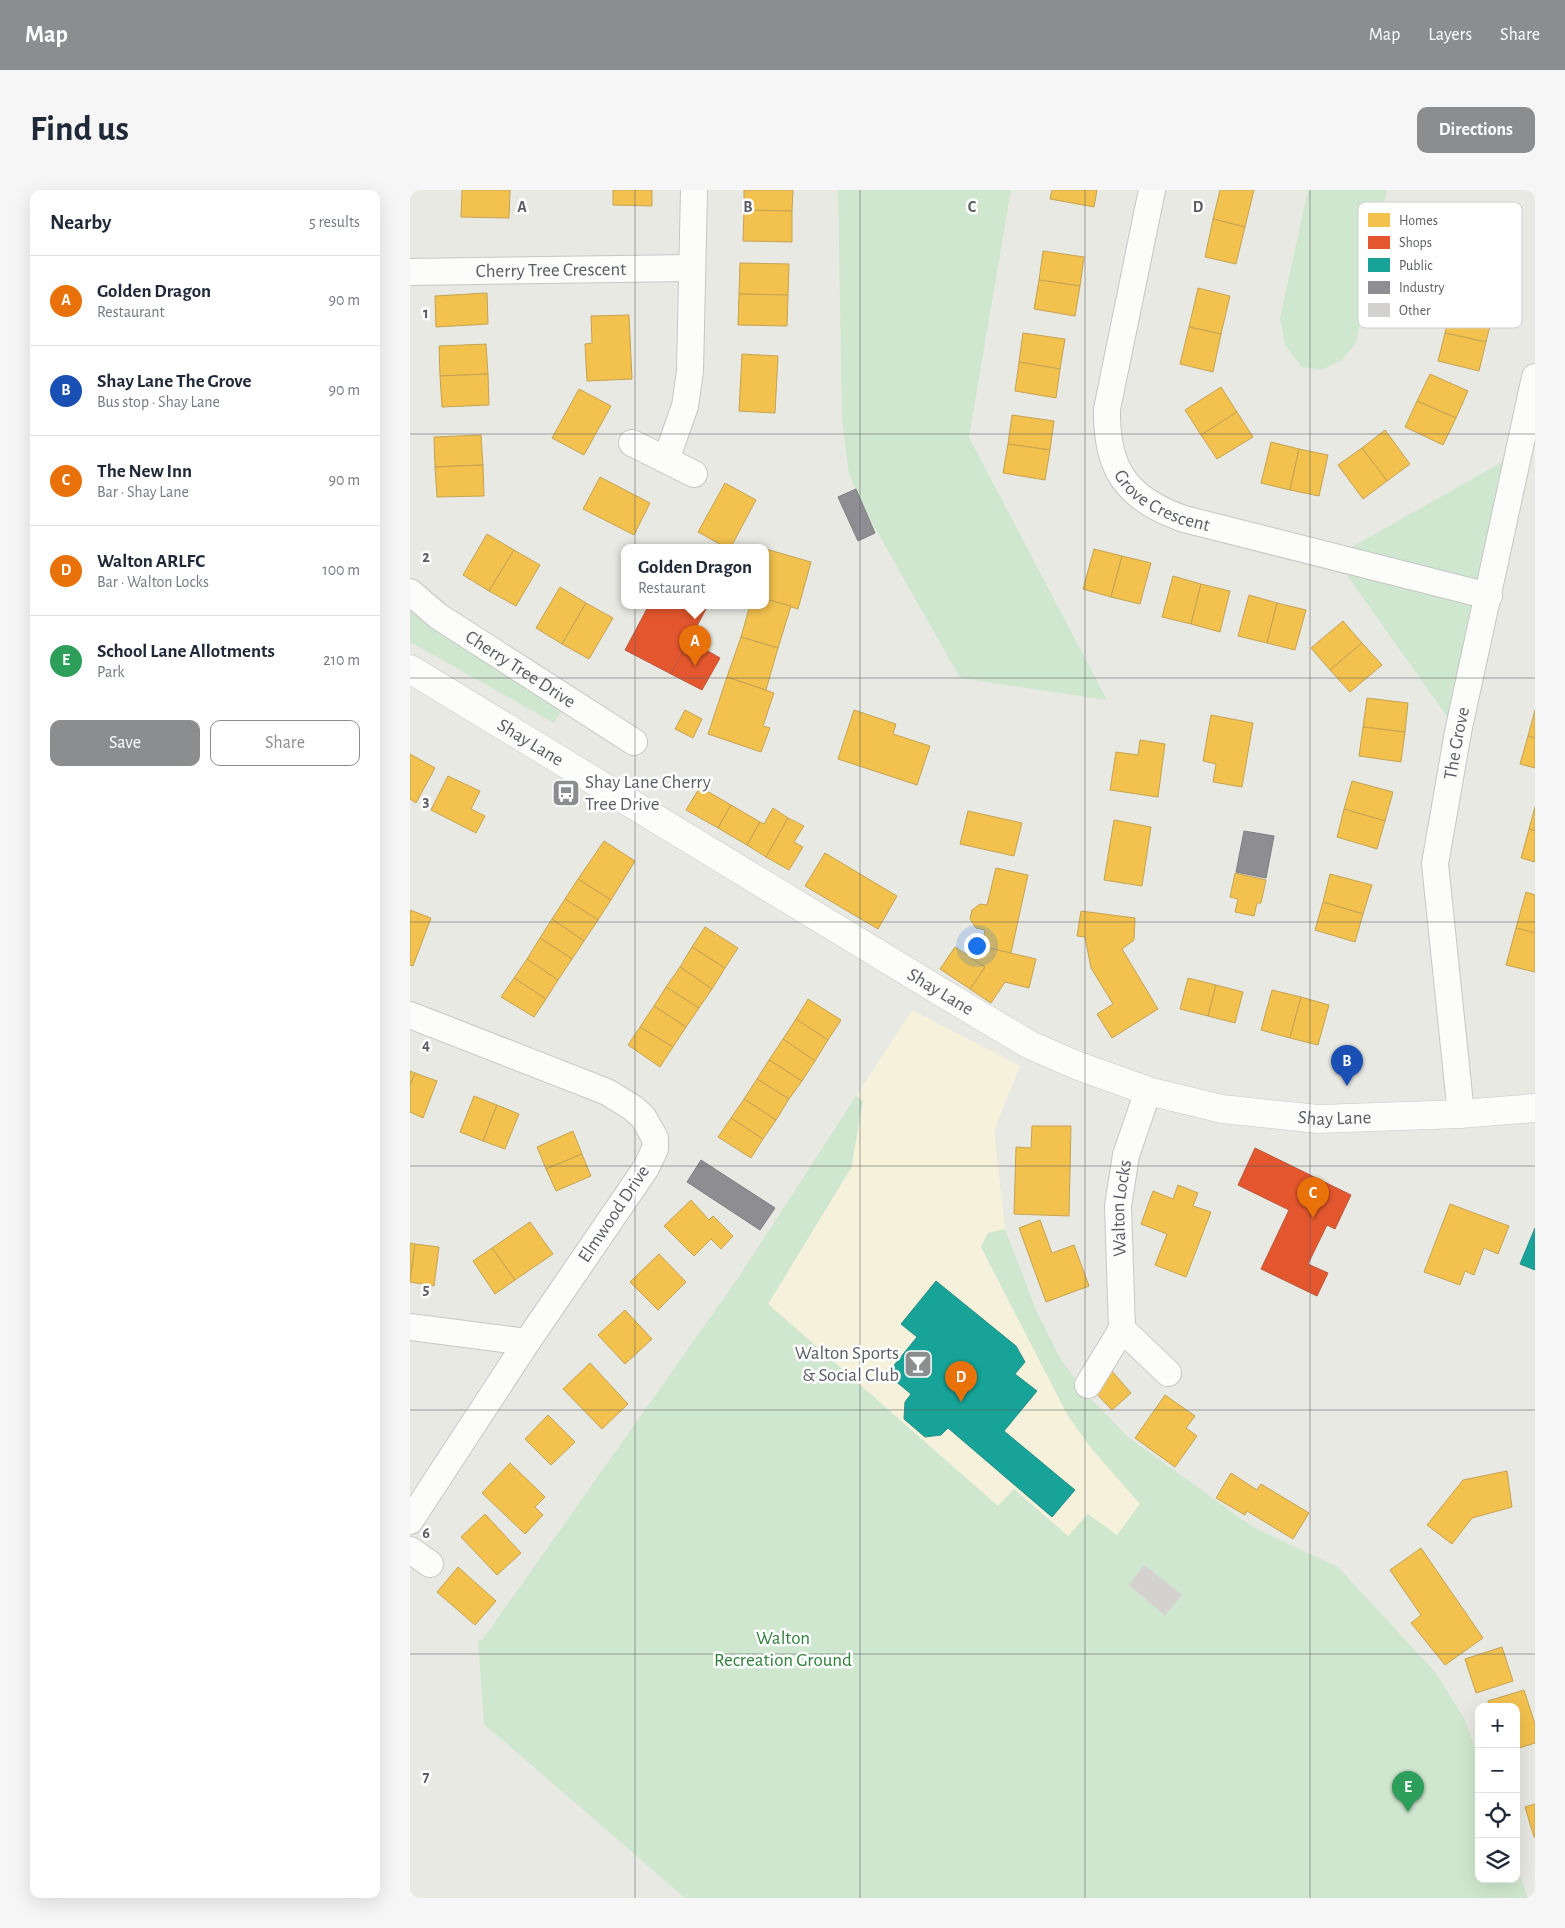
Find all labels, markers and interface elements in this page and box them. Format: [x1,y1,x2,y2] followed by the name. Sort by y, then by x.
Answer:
[25,23,68,47] text: Map
[1369,26,1400,44] text: Map
[1428,26,1472,44] text: Layers
[1500,26,1540,44] text: Share
[1417,107,1535,153] button: Directions
[30,112,129,147] text: Find us
[517,199,527,215] text: A
[743,199,753,215] text: B
[968,199,977,215] text: C
[1193,199,1204,215] text: D
[1358,202,1522,328] legend
[50,212,111,233] text: Nearby
[309,214,360,230] text: 5 results
[1399,214,1438,228] text: Homes
[1399,236,1432,250] text: Shops
[476,259,626,281] street label: Cherry Tree Crescent
[1399,259,1433,273] text: Public
[1399,281,1445,295] text: Industry
[97,282,211,301] text: Golden Dragon
[61,292,71,308] text: A
[329,292,360,308] text: 90 m
[97,304,165,320] text: Restaurant
[1399,304,1431,318] text: Other
[423,305,429,321] text: 1
[97,372,252,391] text: Shay Lane The Grove
[61,382,71,398] text: B
[329,382,360,398] text: 90 m
[97,394,220,410] text: Bus stop · Shay Lane
[97,462,192,481] text: The New Inn
[1110,466,1212,535] street label: Grove Crescent
[62,472,70,488] text: C
[329,472,360,488] text: 90 m
[97,484,189,500] text: Bar · Shay Lane
[621,544,769,609] popup
[422,549,430,565] text: 2
[97,552,205,571] text: Walton ARLFC
[638,558,752,577] text: Golden Dragon
[61,562,71,578] text: D
[322,562,360,578] text: 100 m
[97,574,209,590] text: Bar · Walton Locks
[638,580,706,596] text: Restaurant
[679,625,711,666] pin: A
[462,627,579,711] street label: Cherry Tree Drive
[97,642,275,661] text: School Lane Allotments
[62,652,70,668] text: E
[323,652,360,668] text: 210 m
[97,664,125,680] text: Park
[1440,705,1473,781] street label: The Grove
[494,715,567,770] street label: Shay Lane
[50,720,200,766] button: Save
[210,720,360,766] button: Share
[585,773,711,814] place label: Shay Lane Cherry Tree Drive
[551,778,581,808] bus stop icon: Shay Lane Cherry Tree Drive
[423,793,430,809] text: 3
[964,933,990,959] your location
[904,965,977,1019] street label: Shay Lane
[422,1037,430,1053] text: 4
[1331,1045,1363,1086] pin: B
[1297,1107,1372,1129] street label: Shay Lane
[1108,1158,1135,1257] street label: Walton Locks
[575,1162,653,1266] street label: Elmwood Drive
[1297,1177,1329,1218] pin: C
[423,1281,430,1297] text: 5
[795,1344,899,1385] place label: Walton Sports & Social Club
[903,1349,933,1379] bar icon: Walton Sports & Social Club
[945,1361,977,1402] pin: D
[422,1525,430,1541] text: 6
[714,1629,852,1670] park label: Walton Recreation Ground
[1475,1703,1520,1883] map controls
[1475,1703,1520,1748] button: +
[1475,1748,1520,1793] button: −
[423,1769,430,1785] text: 7
[1392,1771,1424,1812] pin: E
[1475,1793,1520,1838] button: locate
[1475,1838,1520,1883] button: layers

